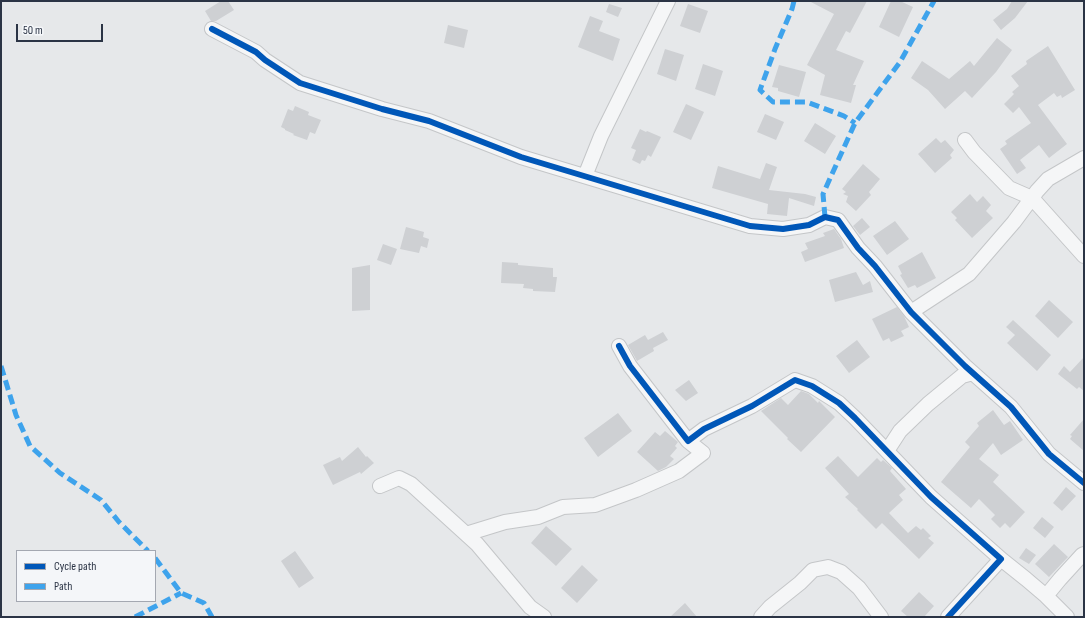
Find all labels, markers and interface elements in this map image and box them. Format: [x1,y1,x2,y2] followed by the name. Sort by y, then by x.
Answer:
[18,16,105,42] scale bar
[23,23,43,38] text: 50 m
[16,550,156,602] legend
[54,559,96,574] text: Cycle path
[54,579,72,594] text: Path

